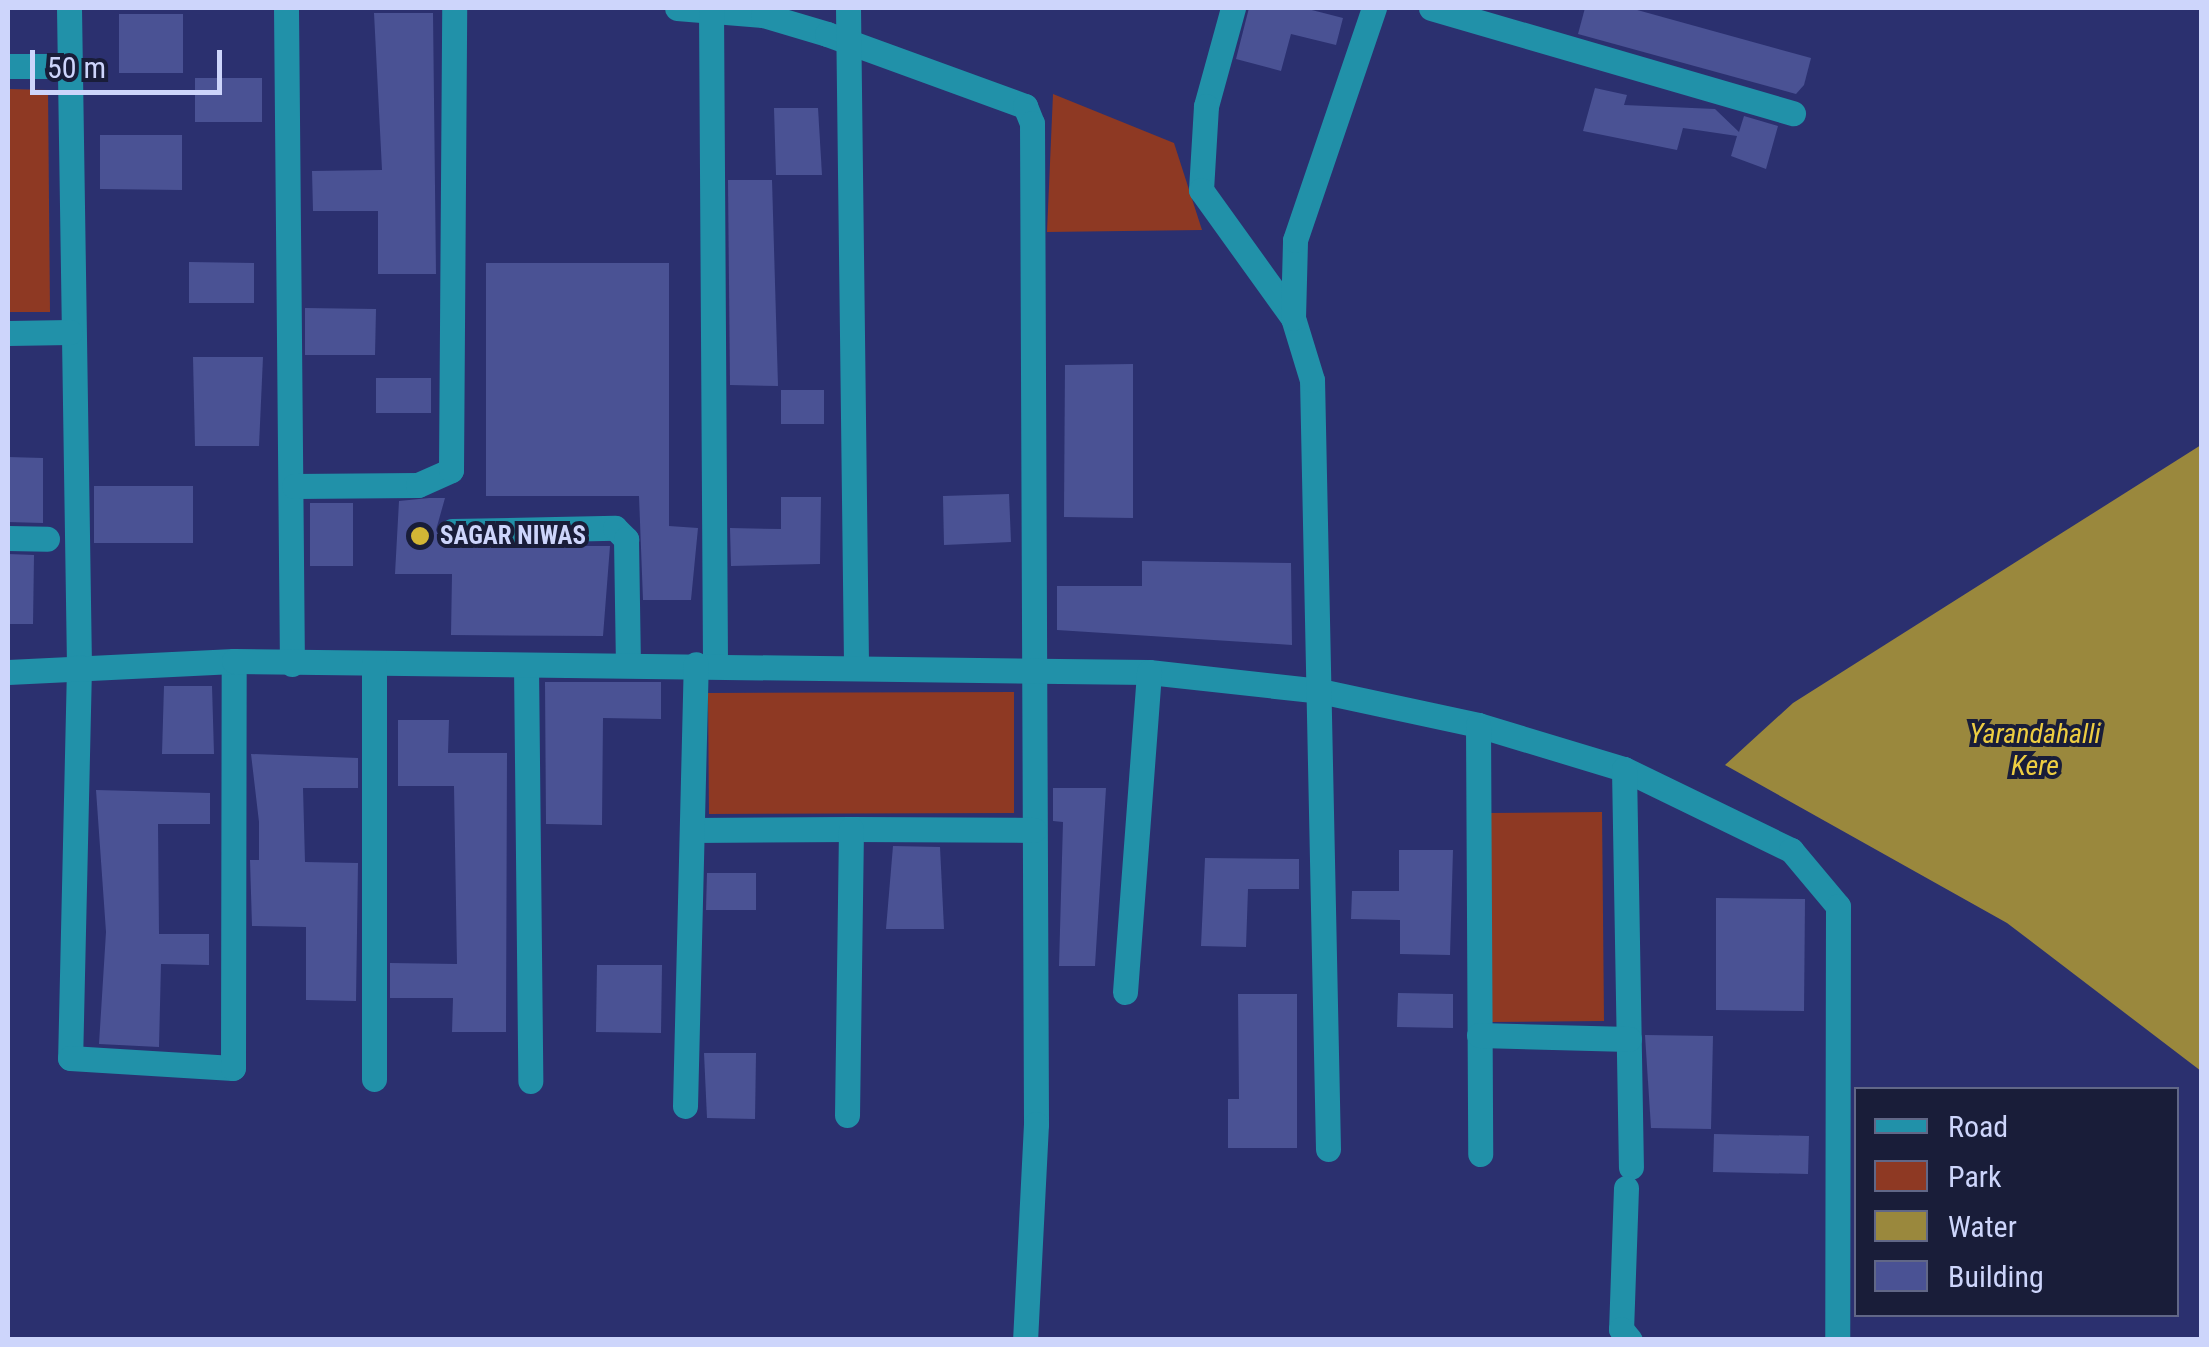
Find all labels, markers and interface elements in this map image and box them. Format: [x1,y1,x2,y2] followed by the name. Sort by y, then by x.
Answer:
[35,30,228,92] scale bar
[47,50,106,85] text: 50 m
[440,521,586,551] place label: SAGAR NIWAS
[409,525,431,547] marker: SAGAR NIWAS
[1969,717,2101,783] water label: Yarandahalli Kere
[1854,1087,2179,1317] legend
[1948,1109,2008,1144] text: Road
[1948,1159,2002,1194] text: Park
[1948,1209,2017,1244] text: Water
[1948,1259,2044,1294] text: Building

